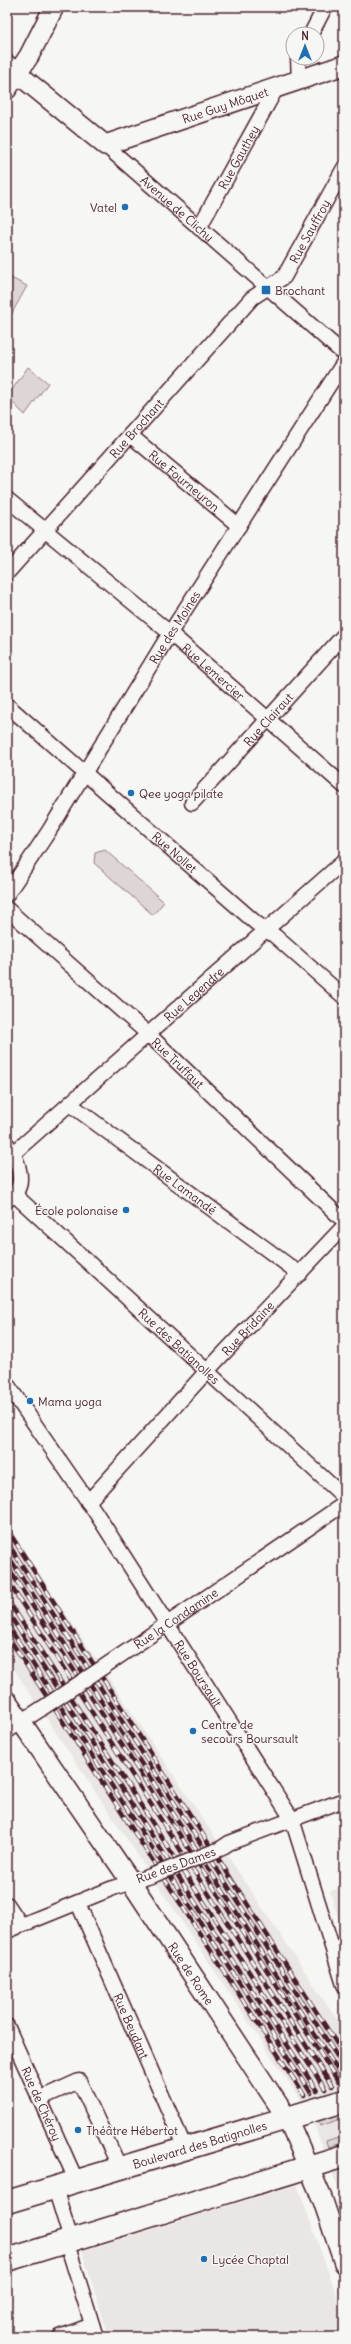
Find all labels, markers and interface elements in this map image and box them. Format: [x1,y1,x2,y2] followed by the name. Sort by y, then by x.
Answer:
[285,26,325,66] north arrow
[301,29,309,43] text: N
[180,84,270,126] street label: Rue Guy Môquet
[215,123,262,192] street label: Rue Gauthey
[137,172,217,244] street label: Avenue de Clichy
[286,197,333,266] street label: Rue Sauffroy
[90,200,117,215] place label: Vatel
[120,202,130,212] marker: Vatel
[275,283,325,298] place label: Brochant
[260,284,272,296] marker: Brochant
[106,396,166,461] street label: Rue Brochant
[146,447,223,514] street label: Rue Fourneyron
[146,588,203,666] street label: Rue des Moines
[179,640,248,703] street label: Rue Lemercier
[240,689,296,749] street label: Rue Clairaut
[139,786,223,801] place label: Qee yoga pilate
[126,788,136,798] marker: Qee yoga pilate
[149,828,200,876] street label: Rue Nollet
[161,964,226,1024] street label: Rue Legendre
[149,1034,207,1091] street label: Rue Truffaut
[150,1161,220,1217] street label: Rue Lamandé
[35,1203,118,1218] place label: École polonaise
[121,1205,131,1215] marker: École polonaise
[218,1298,277,1358] street label: Rue Bridaine
[136,1305,223,1387] street label: Rue des Batignolles
[38,1394,102,1409] place label: Mama yoga
[25,1396,35,1406] marker: Mama yoga
[131,1584,221,1652] street label: Rue la Condamine
[172,1637,226,1709] street label: Rue Boursault
[201,1717,298,1746] place label: Centre de secours Boursault
[188,1726,198,1736] marker: Centre de secours Boursault
[134,1844,218,1886] street label: Rue des Dames
[165,1939,217,2007] street label: Rue de Rome
[111,1991,153,2061] street label: Rue Beudant
[19,2064,65,2143] street label: Rue de Chéroy
[131,2117,268,2171] street label: Boulevard des Batignolles
[86,2123,178,2138] place label: Théâtre Hébertot
[73,2125,83,2135] marker: Théâtre Hébertot
[212,2252,289,2267] place label: Lycée Chaptal
[199,2254,209,2264] marker: Lycée Chaptal

